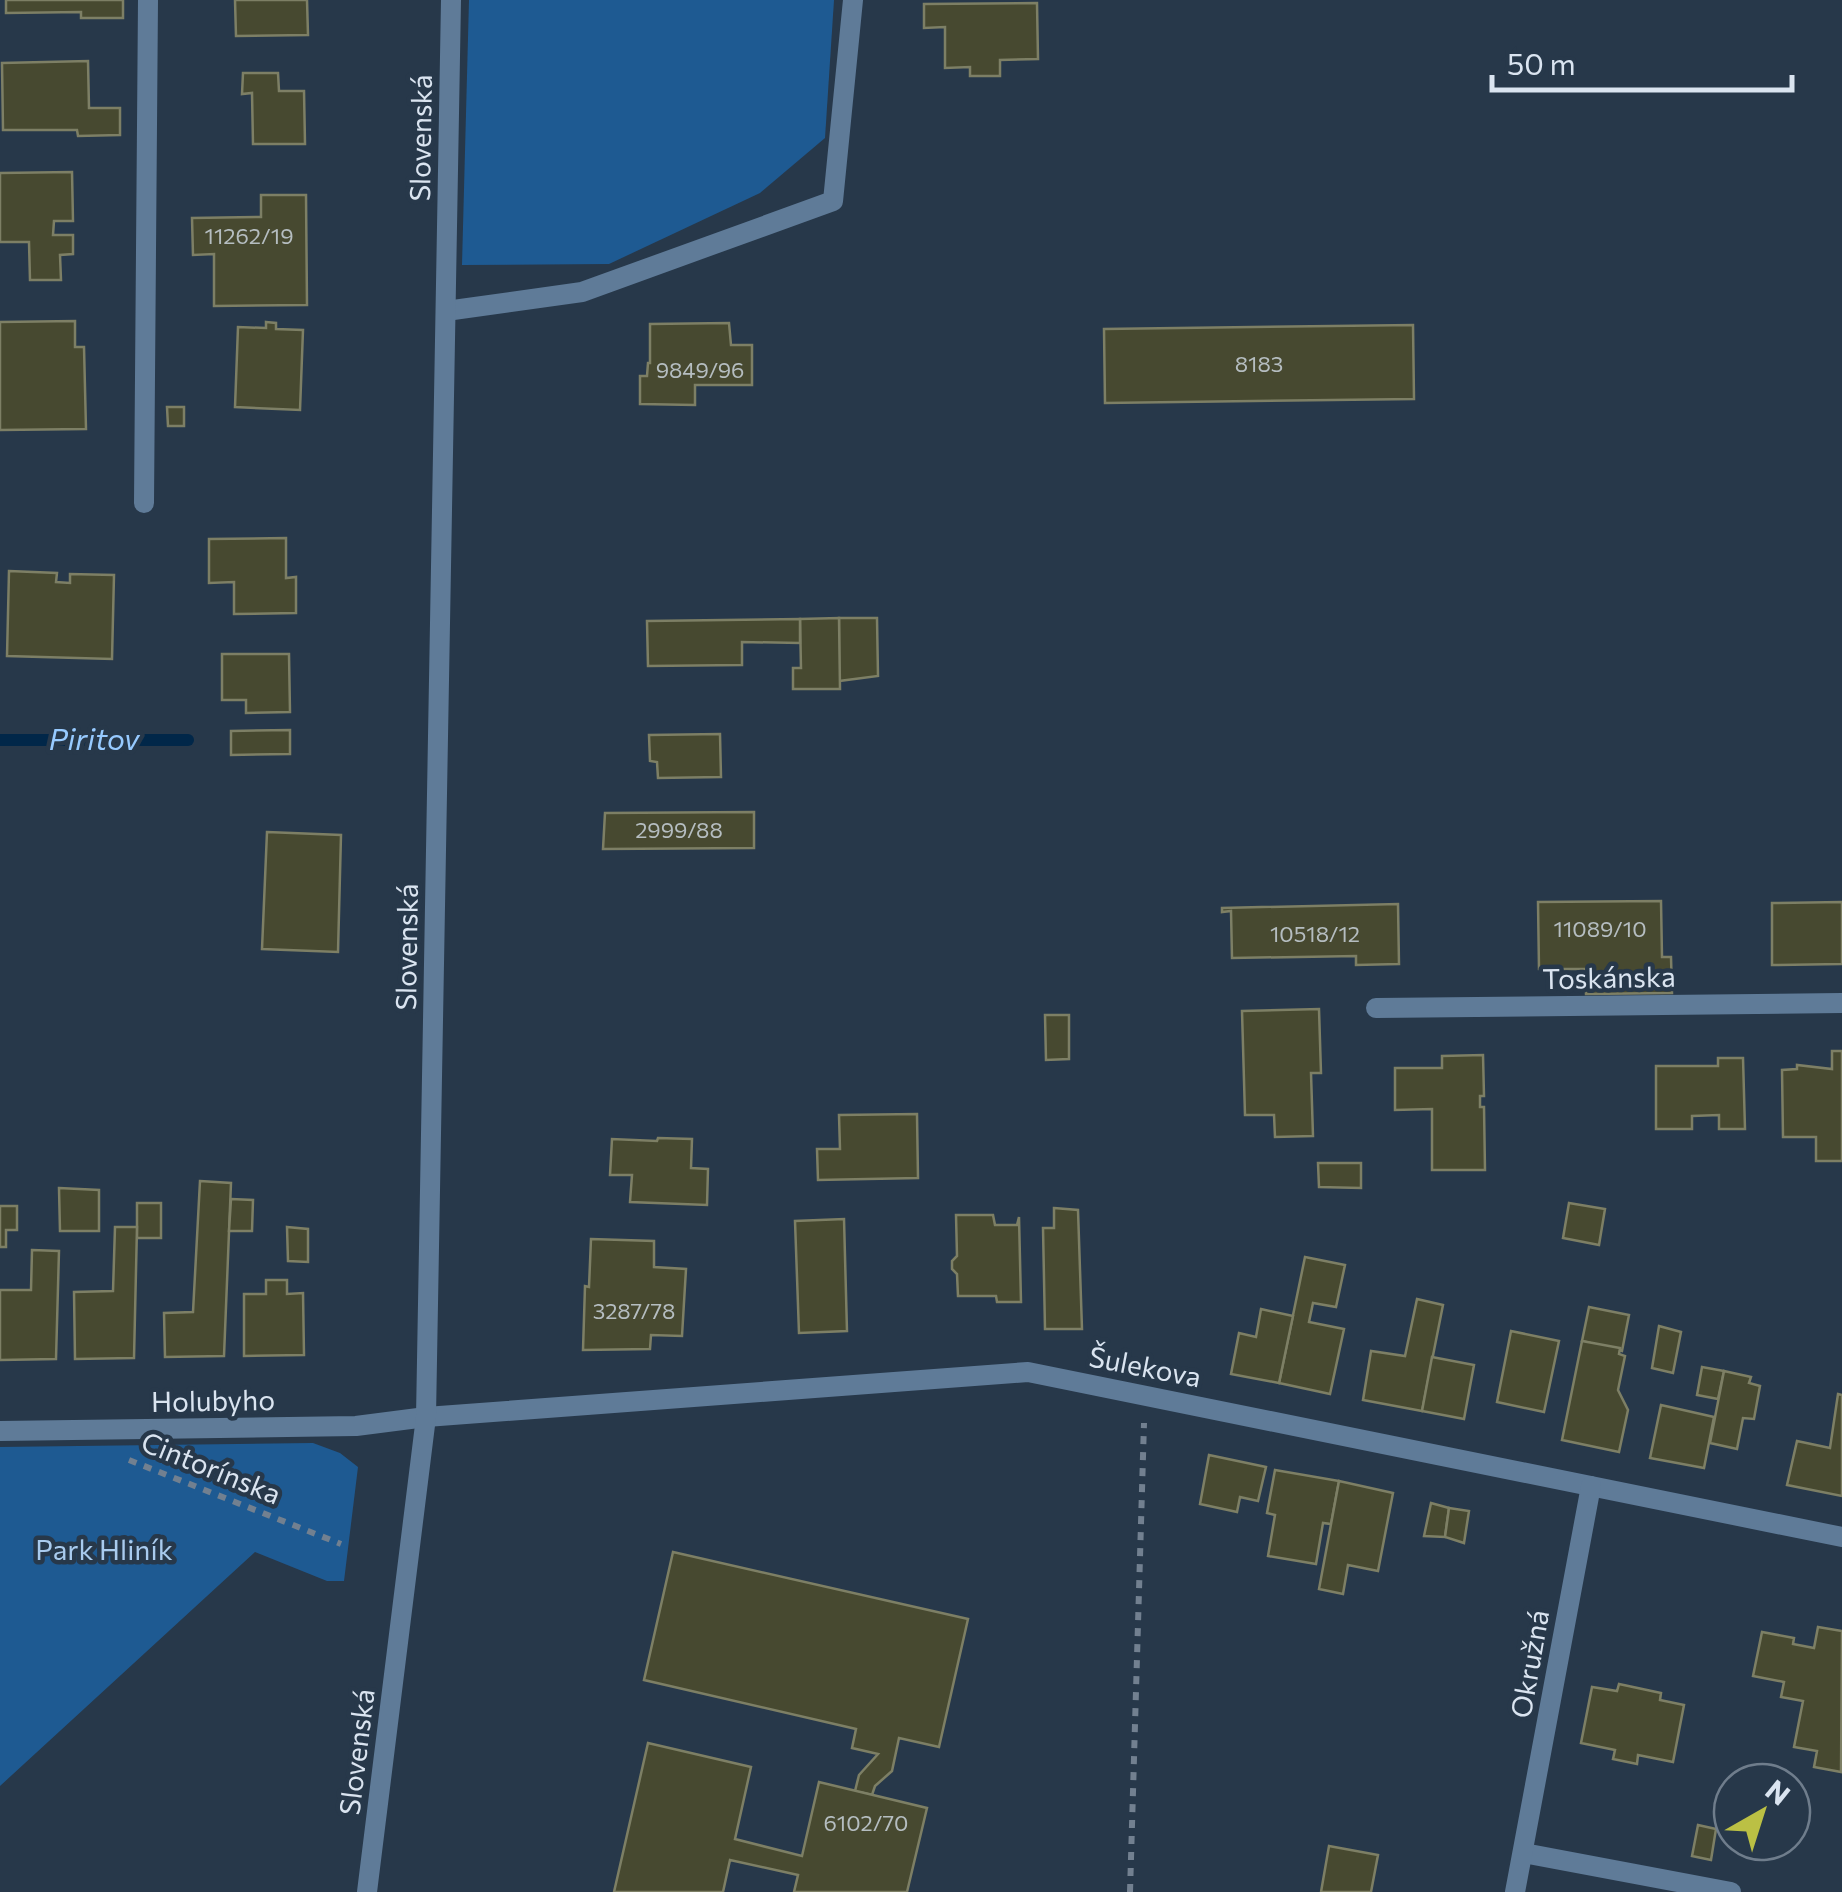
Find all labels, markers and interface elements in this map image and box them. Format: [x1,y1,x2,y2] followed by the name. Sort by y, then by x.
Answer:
[1492,30,1792,92] scale bar
[1507,44,1576,81] text: 50 m
[402,74,438,202] street label: Slovenská
[205,222,294,249] house number: 11262/19
[1235,350,1283,377] house number: 8183
[656,356,744,383] house number: 9849/96
[49,719,141,756] water label: Piritov
[635,816,723,843] house number: 2999/88
[388,883,424,1011] street label: Slovenská
[1554,915,1646,942] house number: 11089/10
[1270,920,1360,947] house number: 10518/12
[1542,959,1676,995] street label: Toskánska
[593,1297,675,1324] house number: 3287/78
[1086,1339,1204,1394] street label: Šulekova
[151,1382,275,1418] street label: Holubyho
[137,1424,286,1510] street label: Cintorínska
[35,1532,173,1566] park label: Park Hliník
[1503,1607,1555,1721] street label: Okružná
[331,1687,381,1817] street label: Slovenská
[1712,1762,1812,1862] north arrow
[1760,1772,1797,1812] text: N
[824,1809,908,1836] house number: 6102/70

